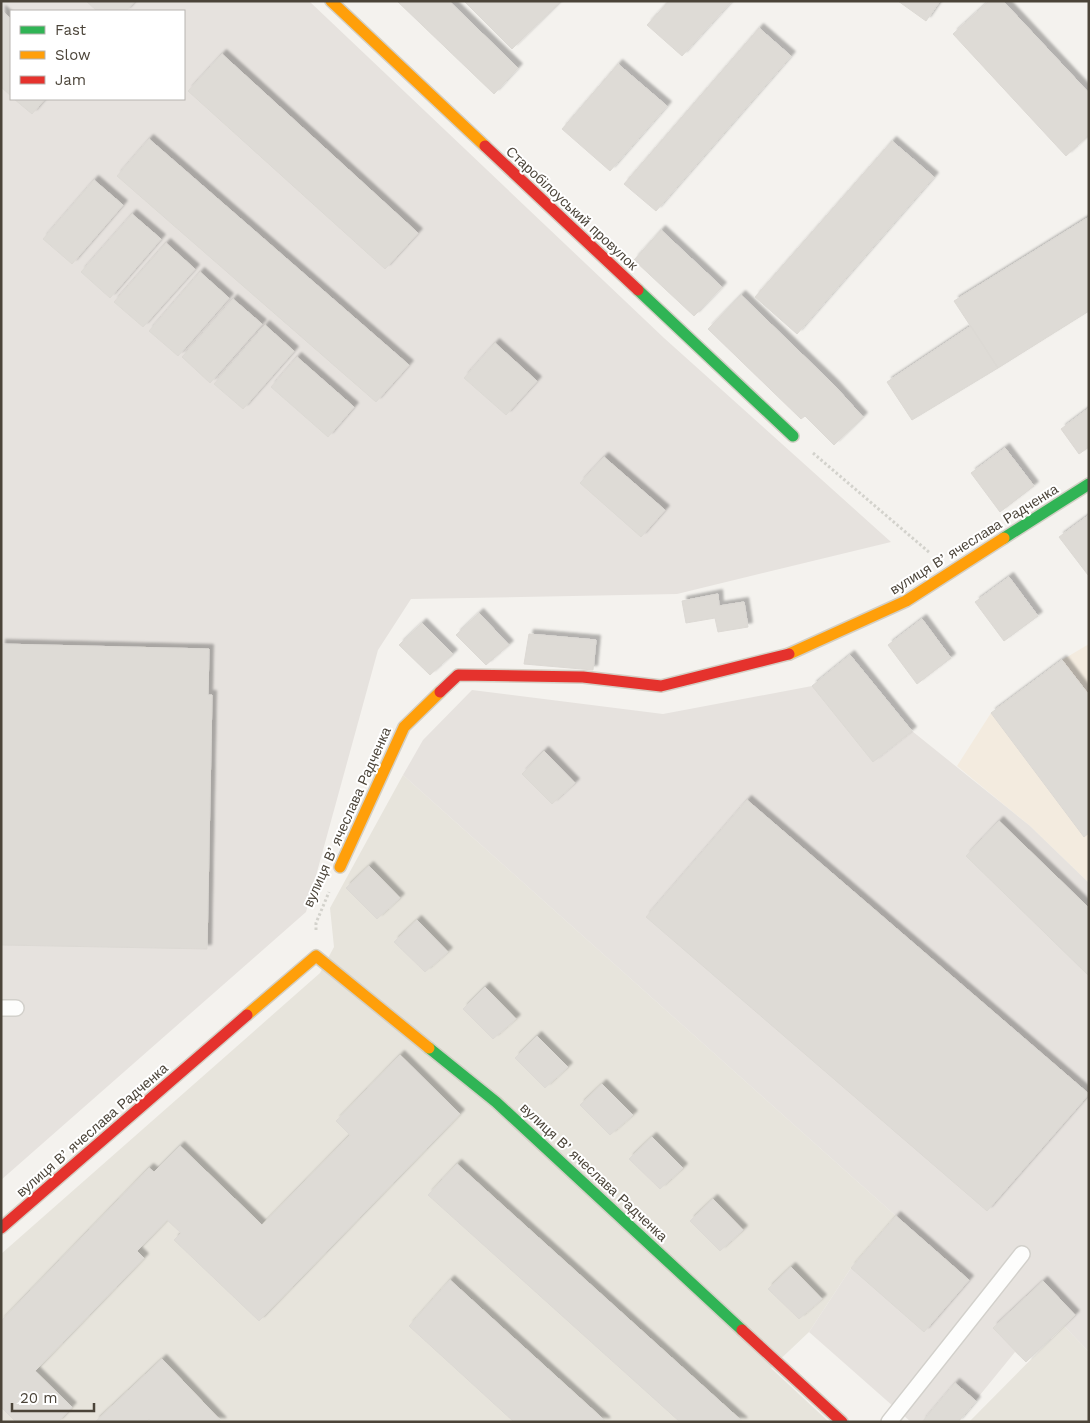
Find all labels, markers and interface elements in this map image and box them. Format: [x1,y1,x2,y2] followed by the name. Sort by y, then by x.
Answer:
[10,10,185,100] legend
[55,21,87,39] text: Fast
[55,46,91,64] text: Slow
[55,71,86,89] text: Jam
[503,143,642,274] street label: Старобілоуський провулок
[887,480,1061,598] street label: вулиця Вʼячеслава Радченка
[300,724,394,909] street label: вулиця Вʼячеслава Радченка
[13,1060,171,1200] street label: вулиця Вʼячеслава Радченка
[517,1100,671,1245] street label: вулиця Вʼячеслава Радченка
[12,1380,95,1412] scale bar
[20,1389,58,1407] text: 20 m

